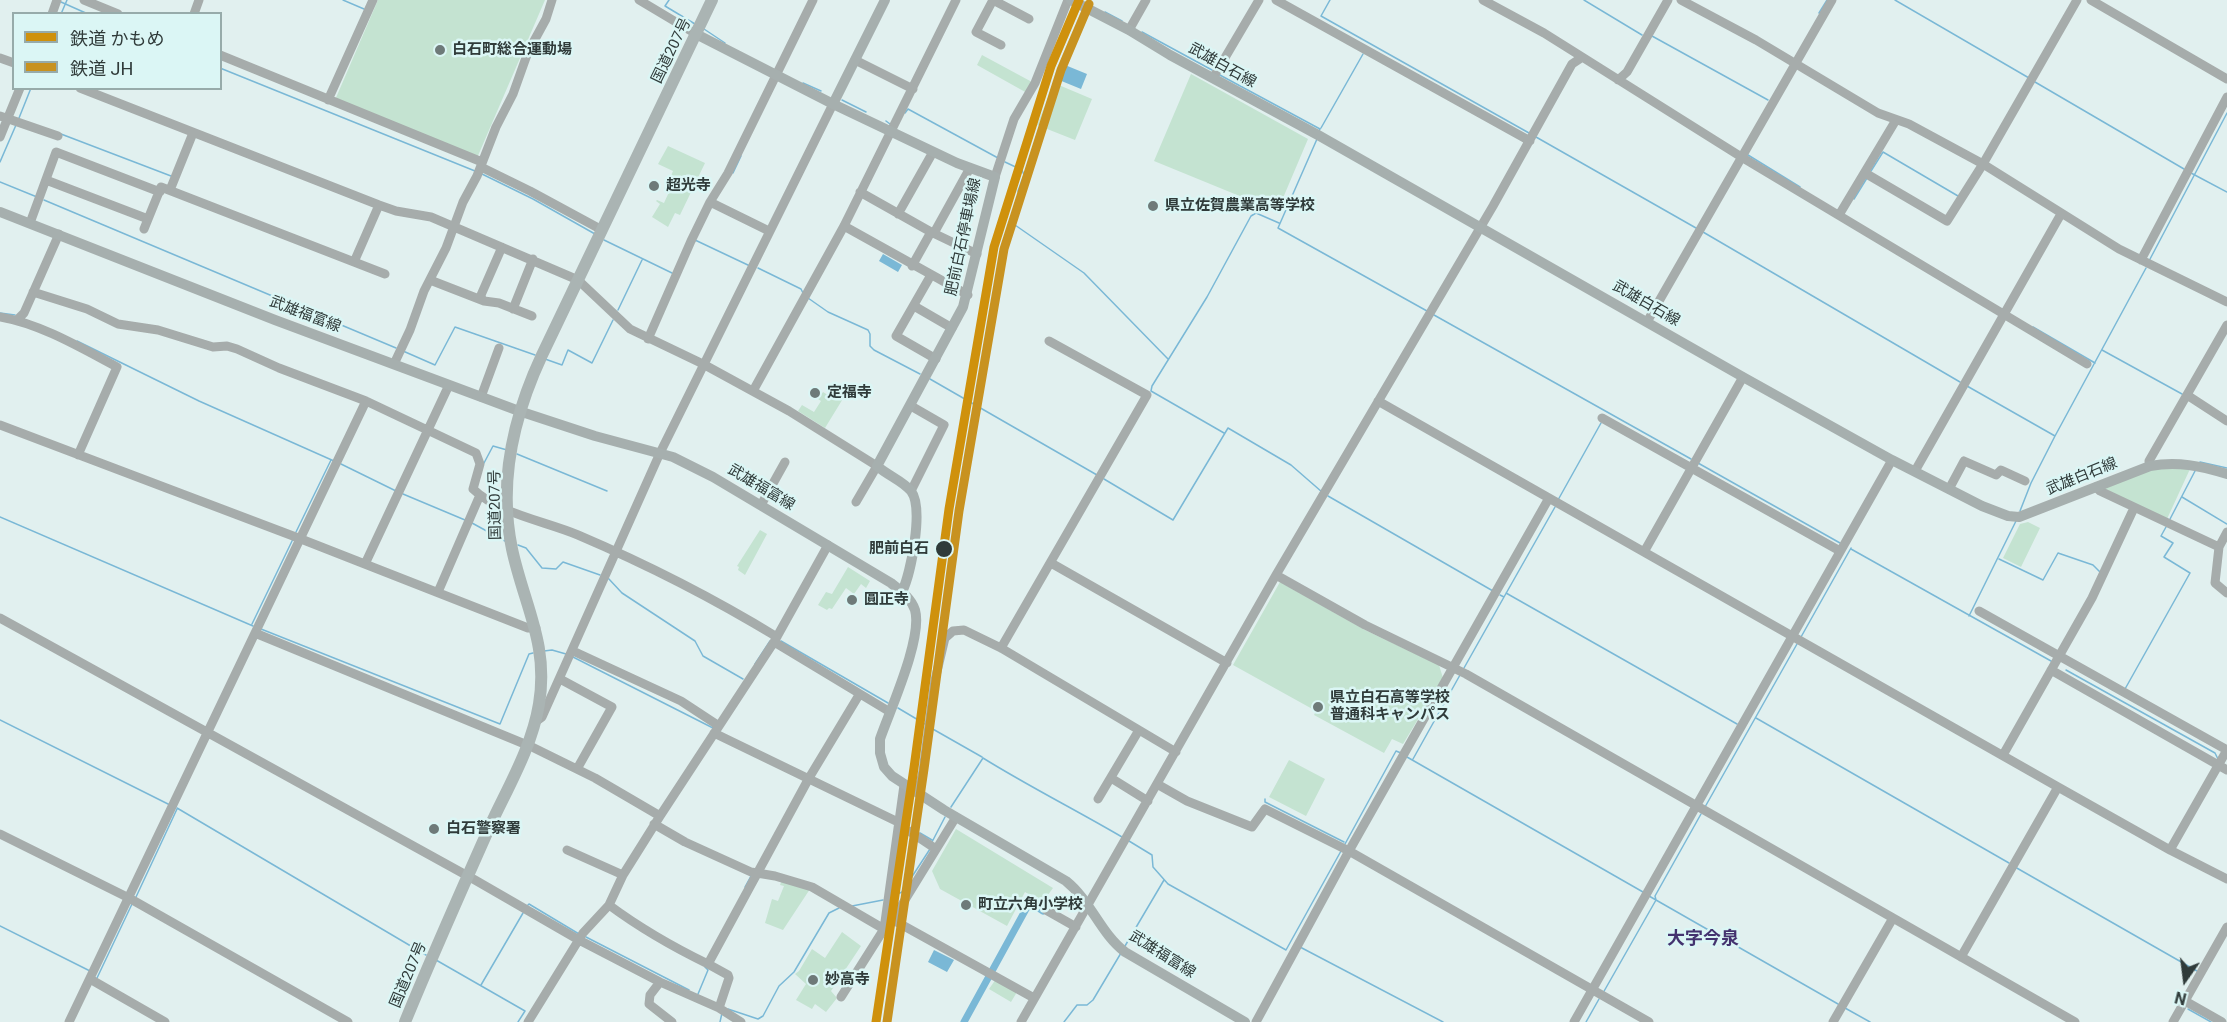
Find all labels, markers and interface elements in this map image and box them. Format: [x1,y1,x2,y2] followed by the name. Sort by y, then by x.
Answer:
[12,12,222,90] legend
[649,15,695,87] street label: 国道207号
[70,28,164,49] text: 鉄道 かもめ
[1185,40,1259,92] street label: 武雄白石線
[452,41,572,59] place label: 白石町総合運動場
[433,43,447,57] marker: 白石町総合運動場
[70,58,133,79] text: 鉄道 JH
[943,176,985,298] street label: 肥前白石停車場線
[666,177,711,195] place label: 超光寺
[647,179,661,193] marker: 超光寺
[1165,197,1315,215] place label: 県立佐賀農業高等学校
[1146,199,1160,213] marker: 県立佐賀農業高等学校
[1609,277,1683,331] street label: 武雄白石線
[267,293,343,337] street label: 武雄福富線
[827,384,872,402] place label: 定福寺
[808,386,822,400] marker: 定福寺
[2044,455,2120,499] street label: 武雄白石線
[724,461,798,515] street label: 武雄福富線
[486,470,506,540] street label: 国道207号
[934,539,954,559] marker: 肥前白石
[869,540,929,558] place label: 肥前白石
[864,591,909,609] place label: 圓正寺
[845,593,859,607] marker: 圓正寺
[1330,689,1450,724] place label: 県立白石高等学校 普通科キャンパス
[1311,700,1325,714] marker: 県立白石高等学校 普通科キャンパス
[446,820,521,838] place label: 白石警察署
[427,822,441,836] marker: 白石警察署
[978,896,1083,914] place label: 町立六角小学校
[959,898,973,912] marker: 町立六角小学校
[1125,927,1199,983] street label: 武雄福富線
[1667,928,1739,950] district label: 大字今泉
[387,939,431,1011] street label: 国道207号
[2155,950,2215,1010] north arrow
[825,971,870,989] place label: 妙高寺
[806,973,820,987] marker: 妙高寺
[2173,987,2188,1009] text: N

